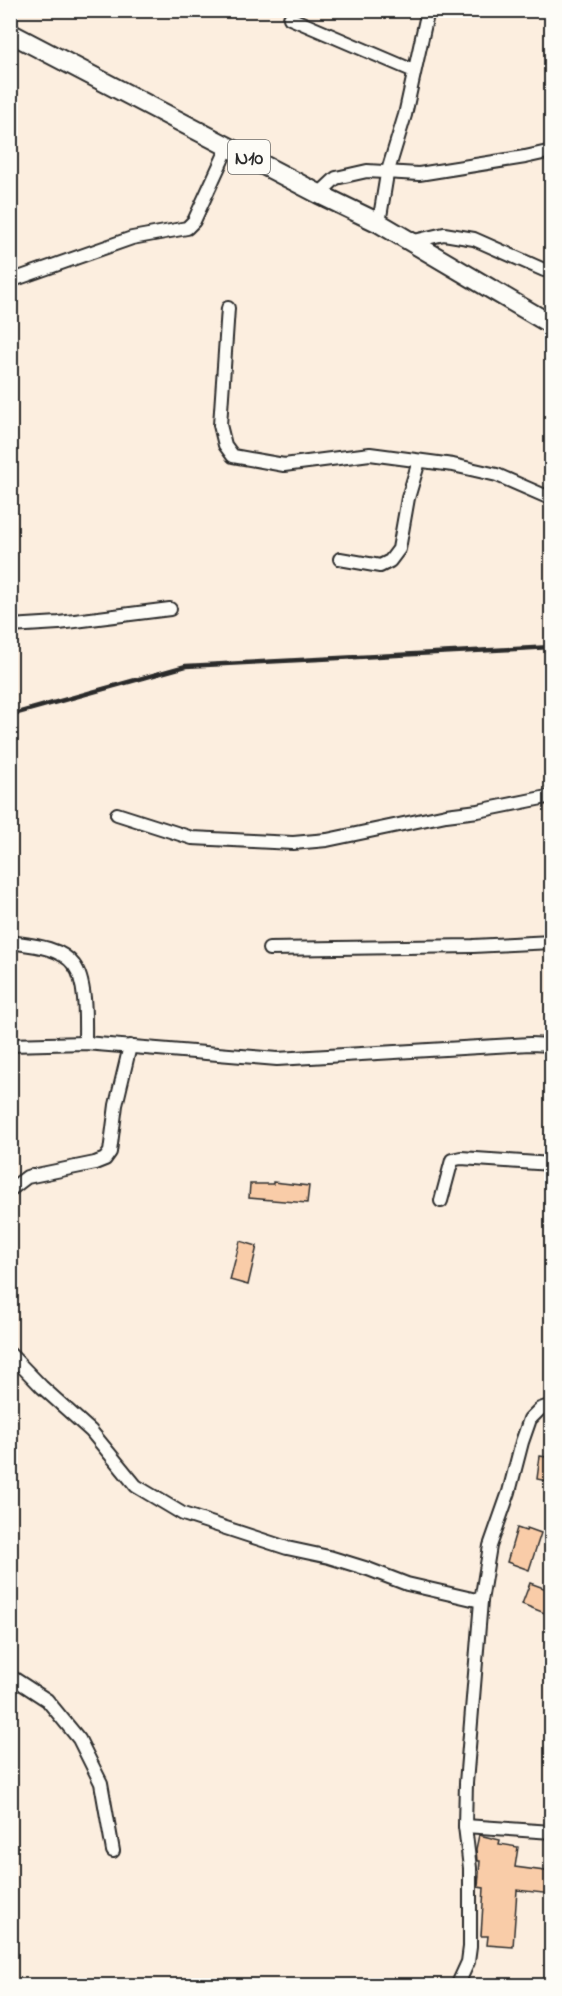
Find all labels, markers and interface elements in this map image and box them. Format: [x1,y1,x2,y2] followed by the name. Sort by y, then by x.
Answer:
[228,140,270,174] road number: N10

